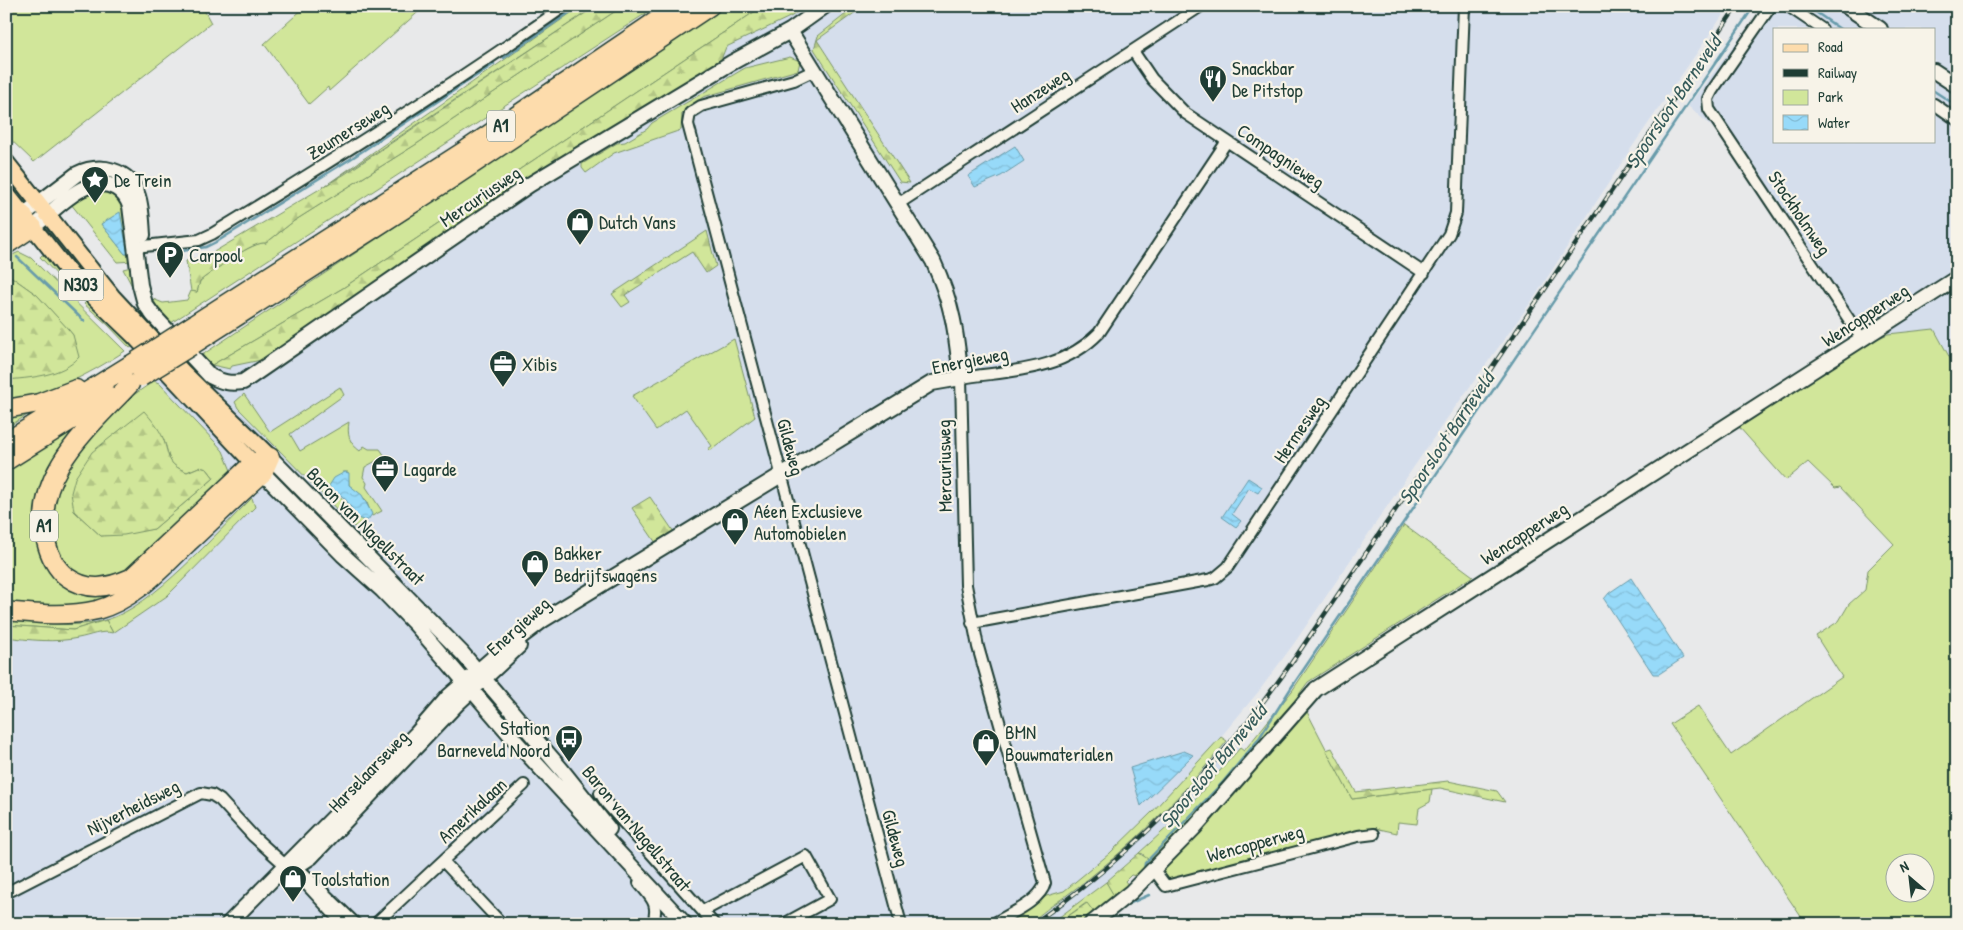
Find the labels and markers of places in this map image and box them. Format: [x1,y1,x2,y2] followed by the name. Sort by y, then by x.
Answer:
[1232,55,1303,103] place label: Snackbar De Pitstop
[1198,64,1228,103] restaurant icon: Snackbar De Pitstop
[80,165,110,204] place icon: De Trein
[114,167,172,193] place label: De Trein
[565,207,595,246] shop icon: Dutch Vans
[599,209,676,235] place label: Dutch Vans
[155,240,185,279] parking icon: Carpool
[189,242,244,268] place label: Carpool
[488,349,518,388] office icon: Xibis
[522,351,557,377] place label: Xibis
[370,454,400,493] office icon: Lagarde
[404,456,457,482] place label: Lagarde
[754,498,863,546] place label: Aéen Exclusieve Automobielen
[720,507,750,546] shop icon: Aéen Exclusieve Automobielen
[554,540,657,588] place label: Bakker Bedrijfswagens
[520,549,550,588] shop icon: Bakker Bedrijfswagens
[437,715,551,763] place label: Station Barneveld Noord
[1005,719,1113,767] place label: BMN Bouwmaterialen
[554,724,584,763] bus stop icon: Station Barneveld Noord
[971,728,1001,767] shop icon: BMN Bouwmaterialen
[278,864,308,903] shop icon: Toolstation
[312,866,390,892] place label: Toolstation

